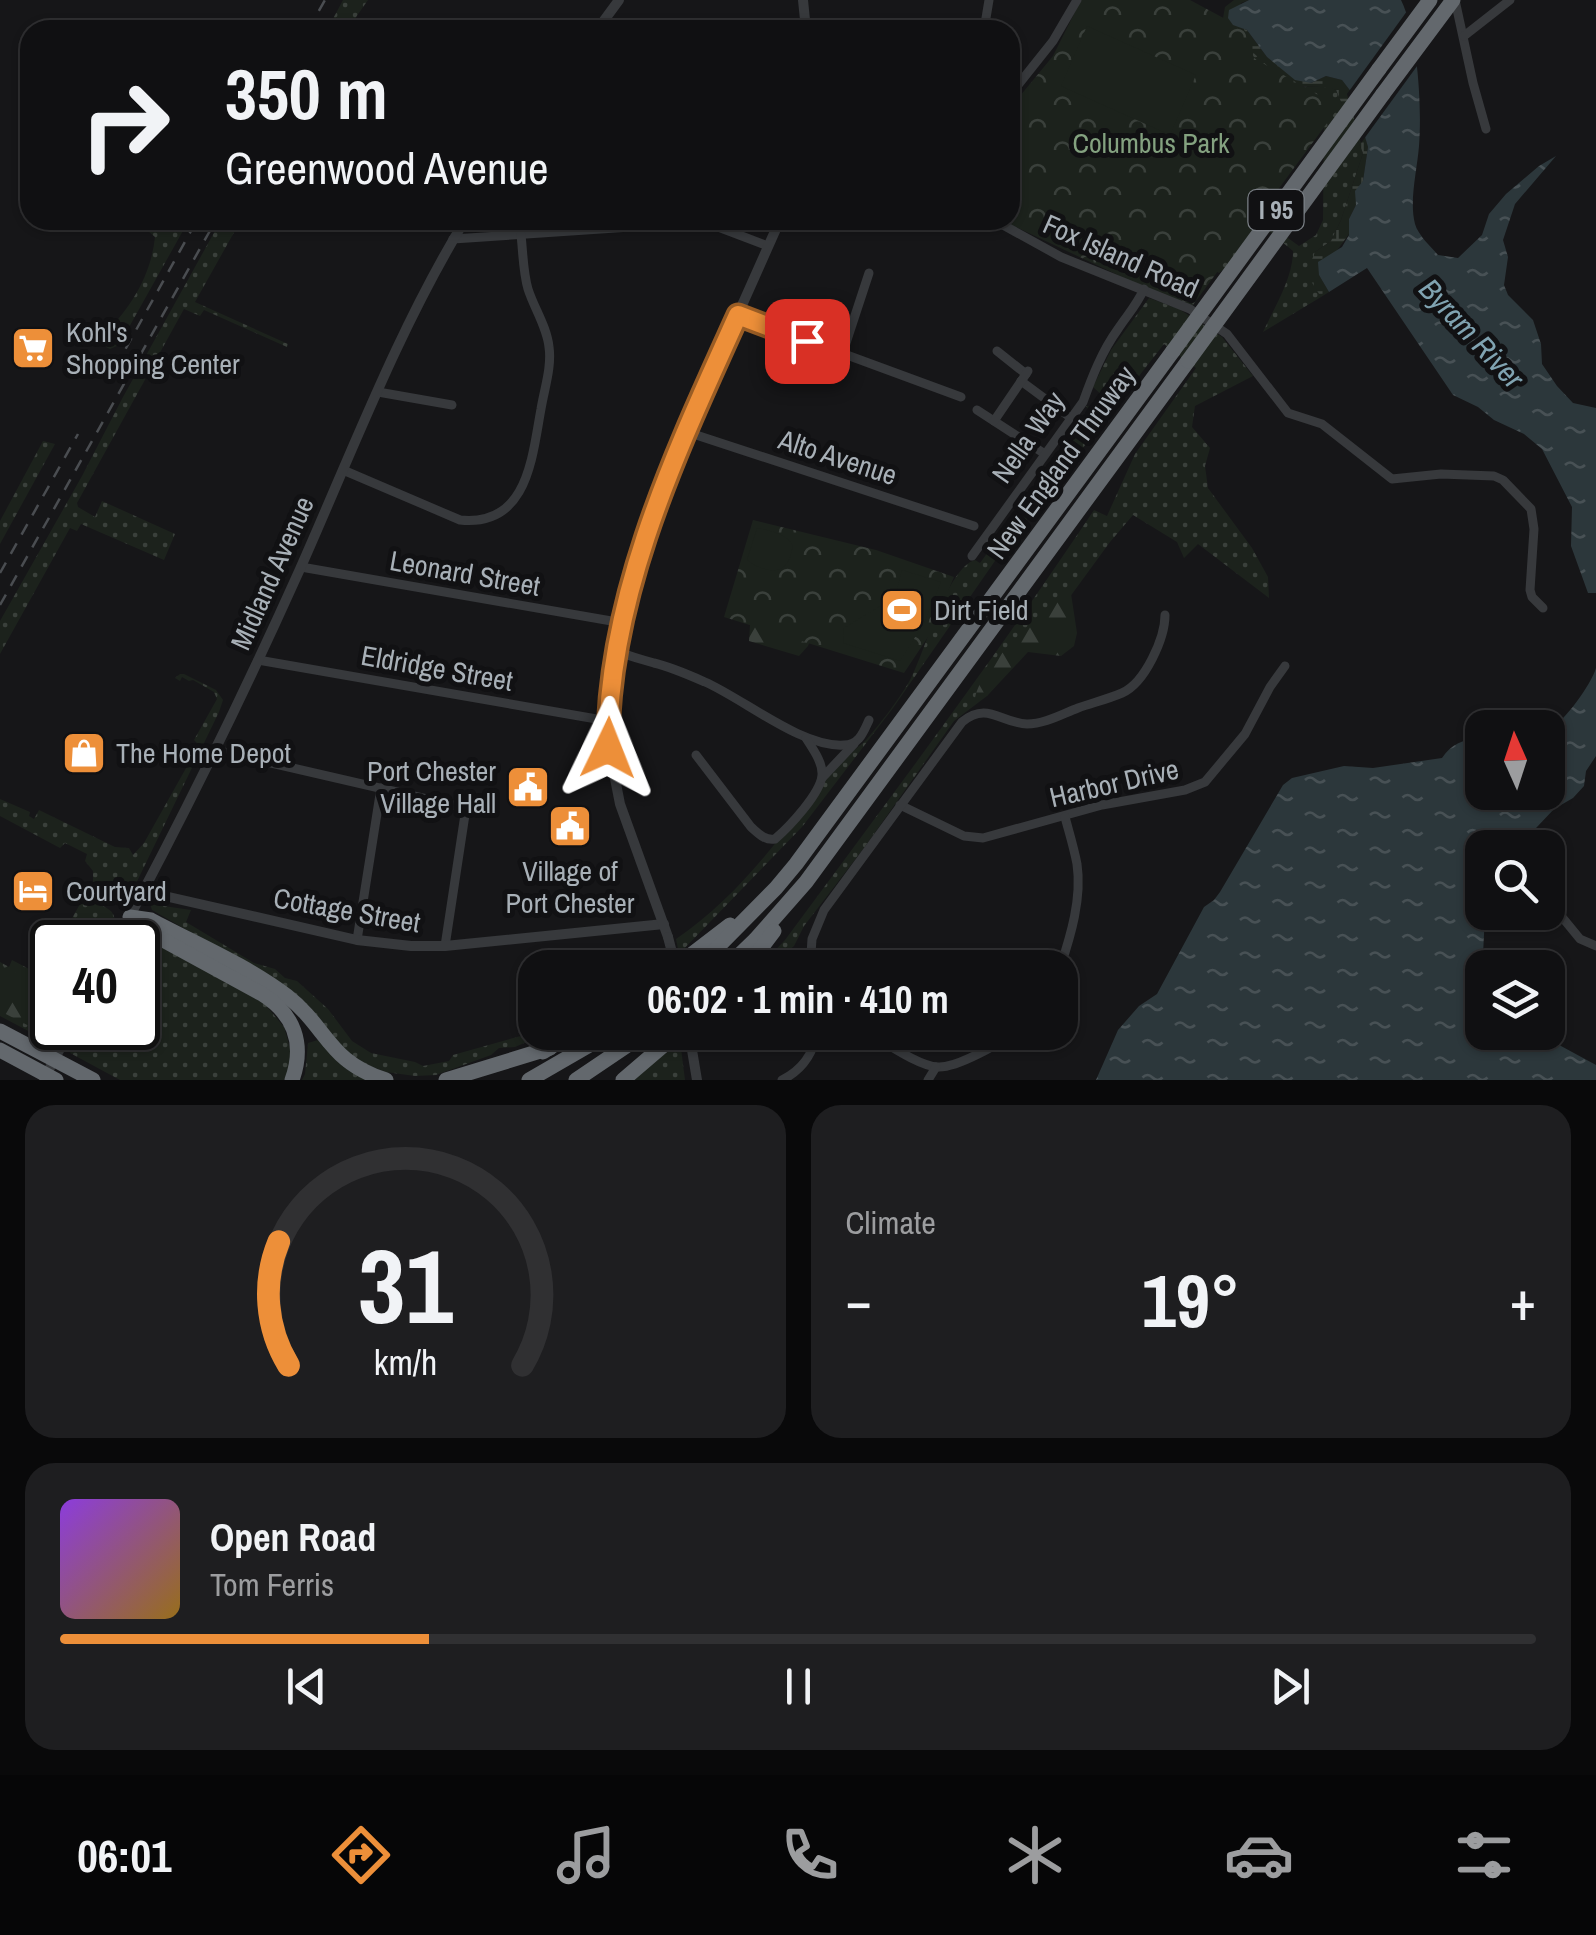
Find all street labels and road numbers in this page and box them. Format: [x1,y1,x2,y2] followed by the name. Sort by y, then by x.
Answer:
[1248,190,1304,230] road number: I 95
[1037,205,1205,307] street label: Fox Island Road
[978,357,1144,566] street label: New England Thruway
[983,383,1074,490] street label: Nella Way
[773,420,902,494] street label: Alto Avenue
[221,490,323,656] street label: Midland Avenue
[387,541,543,605] street label: Leonard Street
[358,636,516,700] street label: Eldridge Street
[1046,750,1182,816] street label: Harbor Drive
[271,878,423,942] street label: Cottage Street

